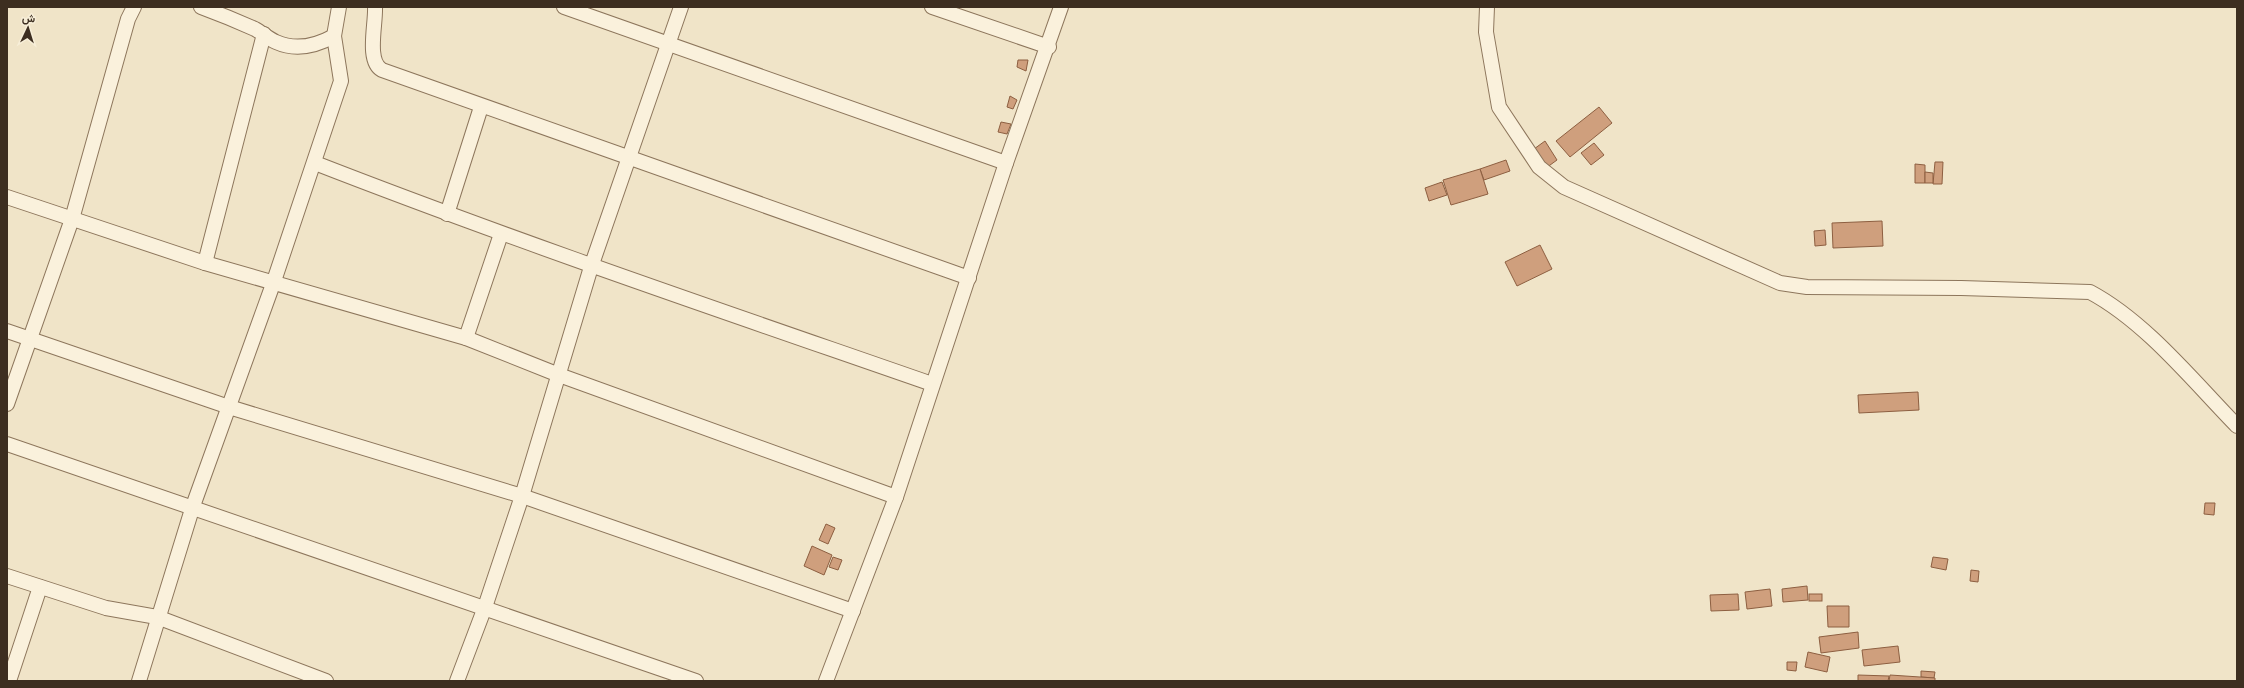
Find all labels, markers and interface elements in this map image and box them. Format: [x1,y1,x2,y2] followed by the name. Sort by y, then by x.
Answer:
[8,8,48,48] north arrow
[22,12,36,25] text: ش

